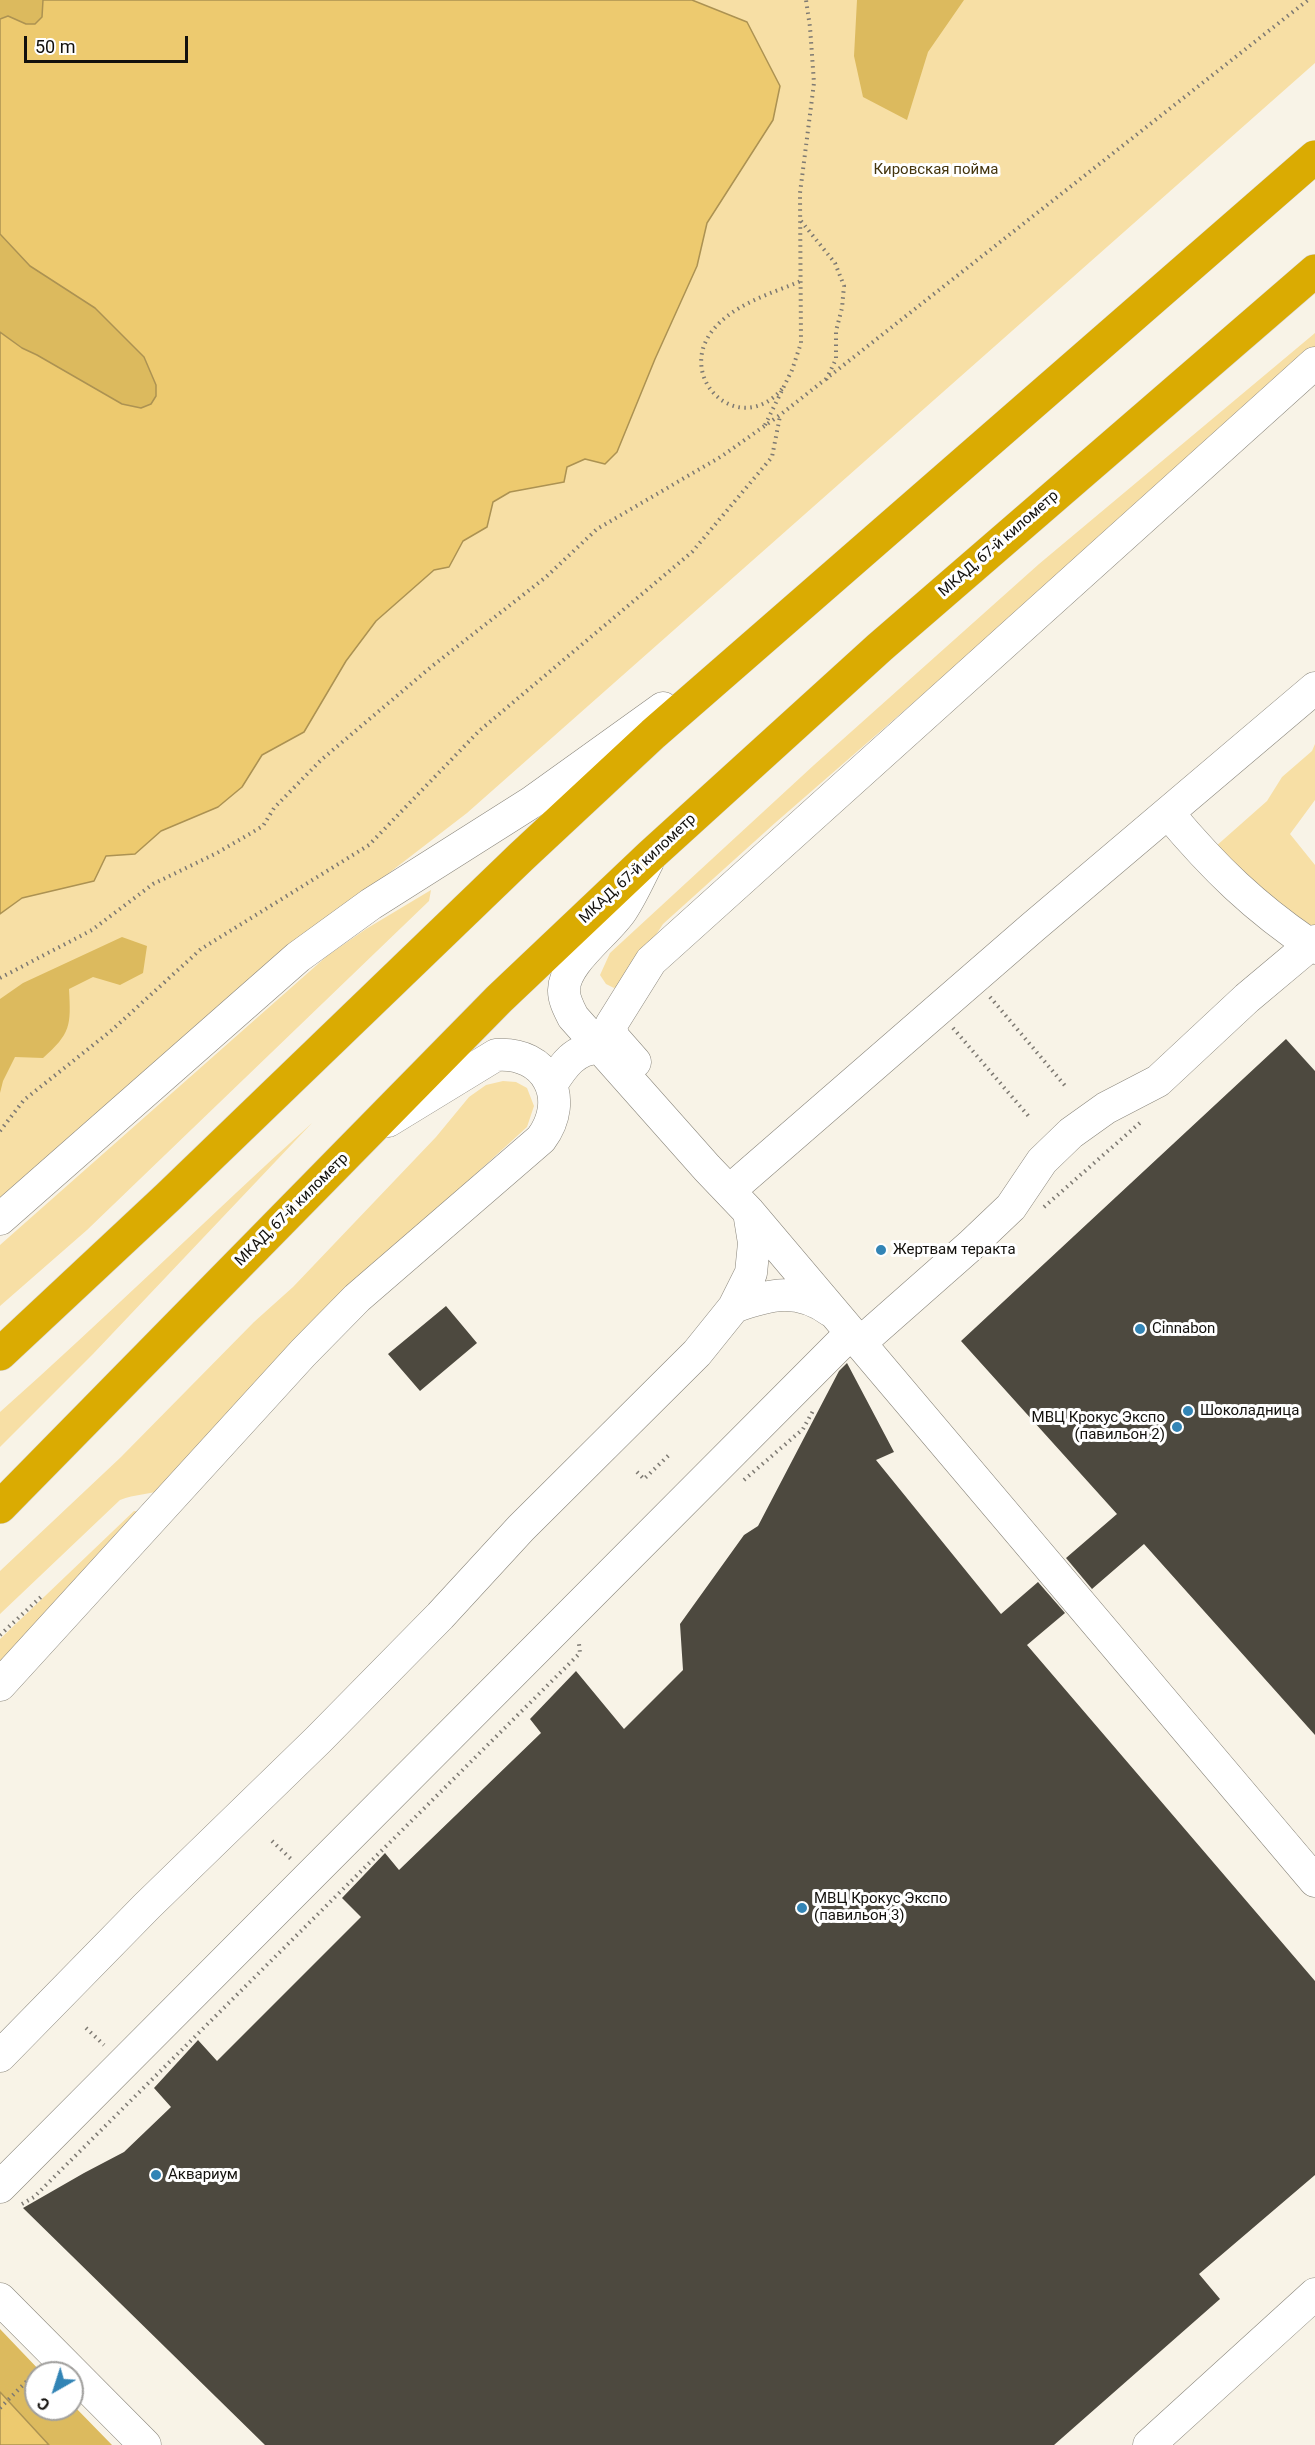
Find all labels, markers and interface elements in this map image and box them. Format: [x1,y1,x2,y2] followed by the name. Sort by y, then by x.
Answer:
[27,24,190,62] scale bar
[35,36,75,57] text: 50 m
[874,161,998,179] park label: Кировская пойма
[936,487,1062,601] street label: МКАД, 67-й километр
[576,810,700,928] street label: МКАД, 67-й километр
[232,1150,352,1270] street label: МКАД, 67-й километр
[893,1241,1016,1259] place label: Жертвам теракта
[874,1243,888,1257] marker: Жертвам теракта
[1152,1320,1215,1338] place label: Cinnabon
[1133,1322,1147,1336] marker: Cinnabon
[1200,1402,1299,1420] place label: Шоколадница
[1181,1404,1195,1418] marker: Шоколадница
[1032,1409,1165,1444] place label: МВЦ Крокус Экспо (павильон 2)
[1170,1420,1184,1434] marker: МВЦ Крокус Экспо (павильон 2)
[814,1890,947,1925] place label: МВЦ Крокус Экспо (павильон 3)
[795,1901,809,1915] marker: МВЦ Крокус Экспо (павильон 3)
[168,2166,238,2184] place label: Аквариум
[149,2168,163,2182] marker: Аквариум
[24,2361,84,2421] north arrow
[34,2393,54,2415] text: С

